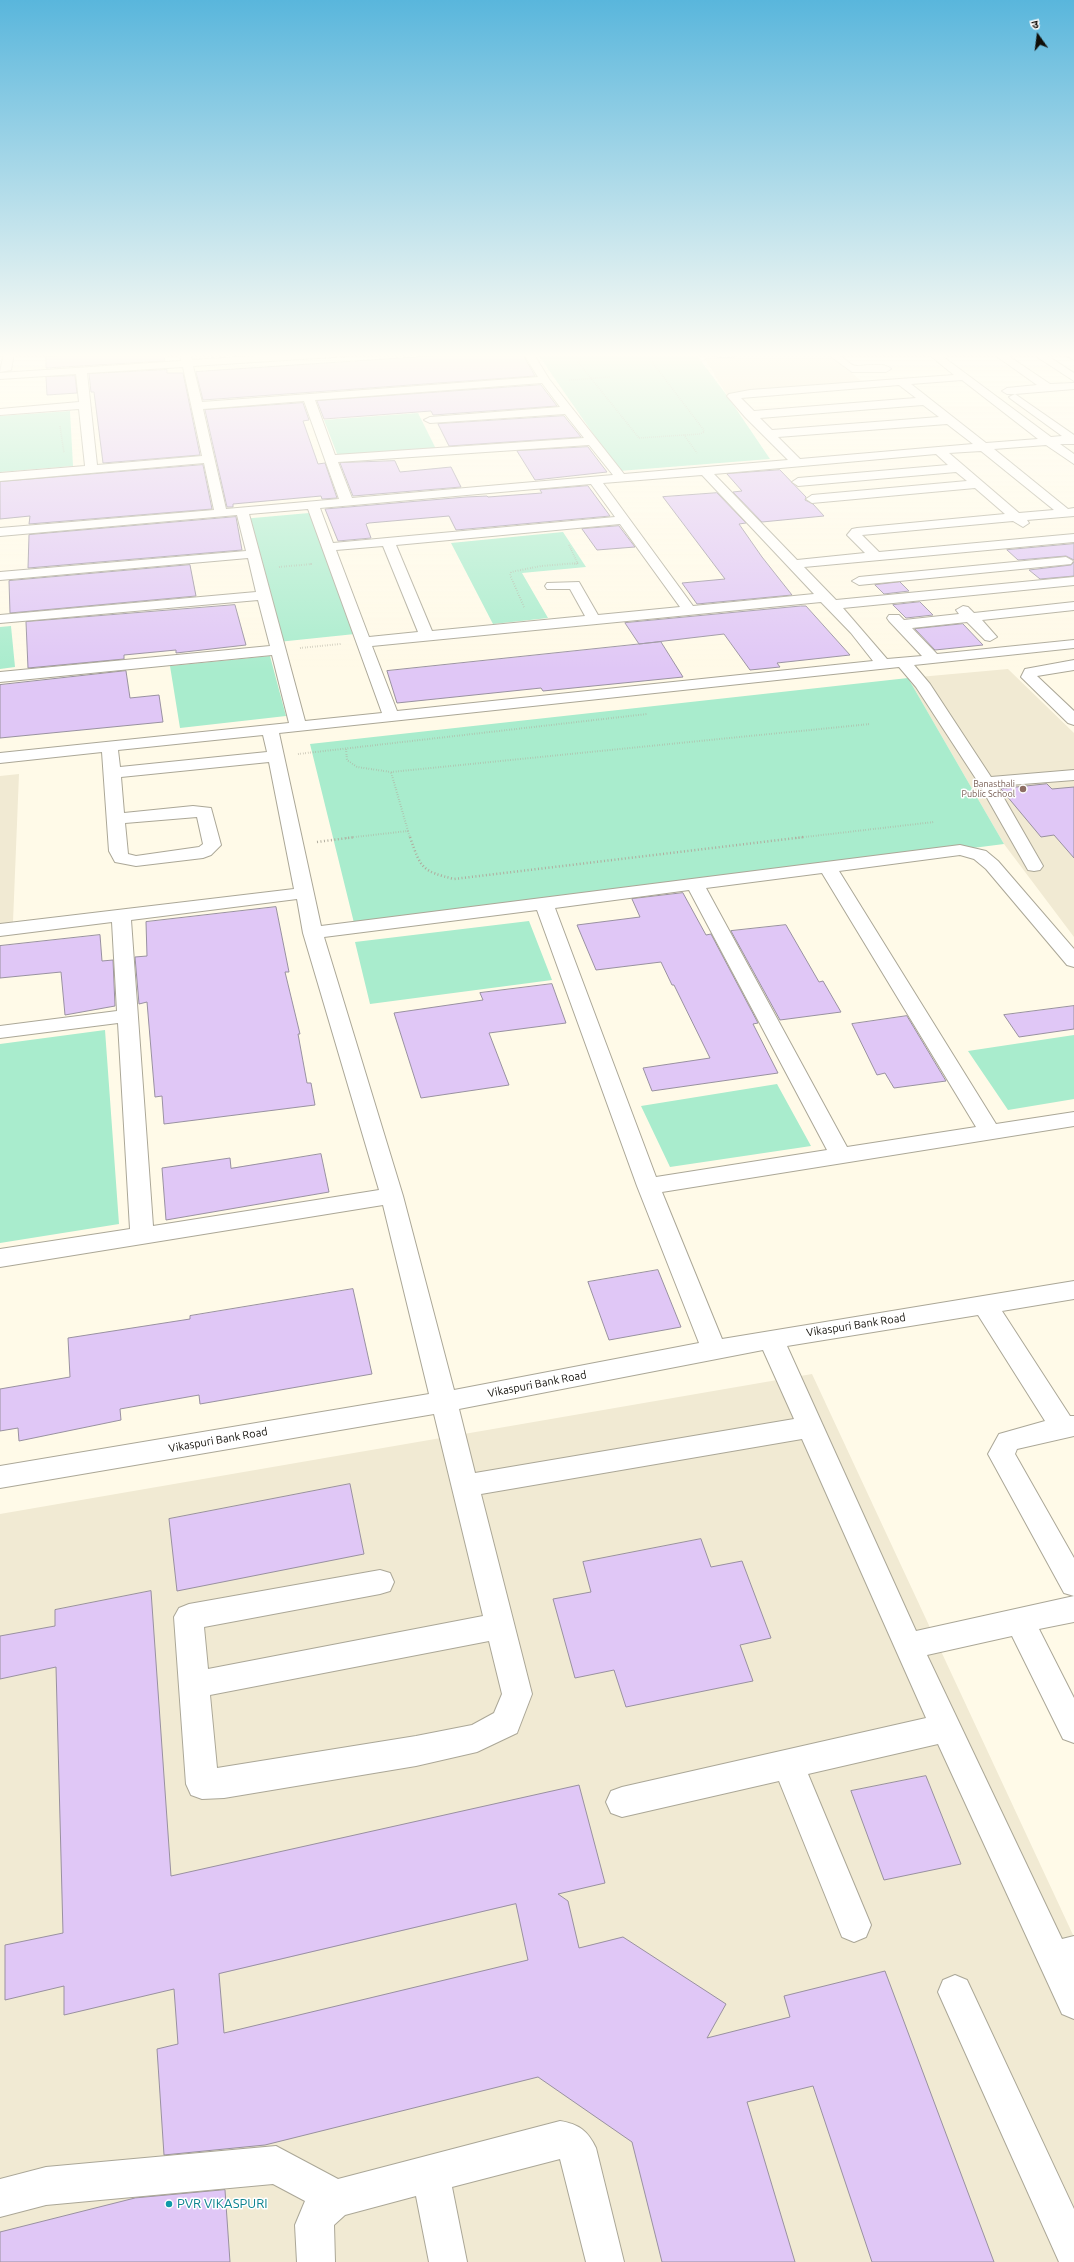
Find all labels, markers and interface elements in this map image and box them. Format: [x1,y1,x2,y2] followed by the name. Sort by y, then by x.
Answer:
[1018,16,1058,56] north arrow
[1031,18,1040,31] text: उ
[961,779,1015,800] place label: Banasthali Public School
[1018,784,1028,794] marker: Banasthali Public School
[805,1311,907,1339] street label: Vikaspuri Bank Road
[486,1368,588,1400] street label: Vikaspuri Bank Road
[167,1425,269,1455] street label: Vikaspuri Bank Road
[177,2196,268,2212] place label: PVR VIKASPURI
[164,2199,174,2209] marker: PVR VIKASPURI

